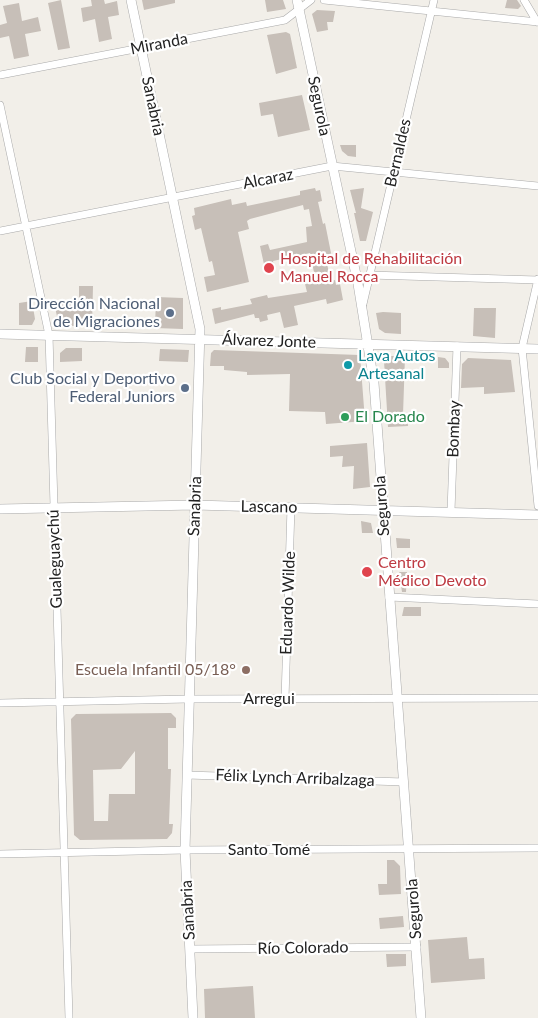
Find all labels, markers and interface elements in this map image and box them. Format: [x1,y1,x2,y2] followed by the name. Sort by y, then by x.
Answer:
[129,29,189,59] street label: Miranda
[303,74,335,138] street label: Segurola
[137,75,169,137] street label: Sanabria
[381,117,415,189] street label: Bernaldes
[241,165,295,193] street label: Alcaraz
[280,249,462,287] place label: Hospital de Rehabilitación Manuel Rocca
[262,261,276,275] marker: Hospital de Rehabilitación Manuel Rocca
[28,294,160,332] place label: Dirección Nacional de Migraciones
[164,307,176,319] marker: Dirección Nacional de Migraciones
[222,330,316,352] street label: Álvarez Jonte
[358,346,435,384] place label: Lava Autos Artesanal
[342,359,354,371] marker: Lava Autos Artesanal
[10,369,175,407] place label: Club Social y Deportivo Federal Juniors
[179,382,191,394] marker: Club Social y Deportivo Federal Juniors
[443,400,465,458] street label: Bombay
[355,407,425,427] place label: El Dorado
[339,411,351,423] marker: El Dorado
[370,475,394,537] street label: Segurola
[184,476,206,536] street label: Sanabria
[240,497,298,517] street label: Lascano
[44,509,66,609] street label: Gualeguaychú
[277,551,299,655] street label: Eduardo Wilde
[378,553,487,591] place label: Centro Médico Devoto
[360,565,374,579] marker: Centro Médico Devoto
[75,660,236,680] place label: Escuela Infantil 05/18°
[240,664,252,676] marker: Escuela Infantil 05/18°
[243,689,295,709] street label: Arregui
[215,766,375,790] street label: Félix Lynch Arribalzaga
[228,840,310,860] street label: Santo Tomé
[402,878,426,940] street label: Segurola
[177,880,199,940] street label: Sanabria
[257,938,349,958] street label: Río Colorado

